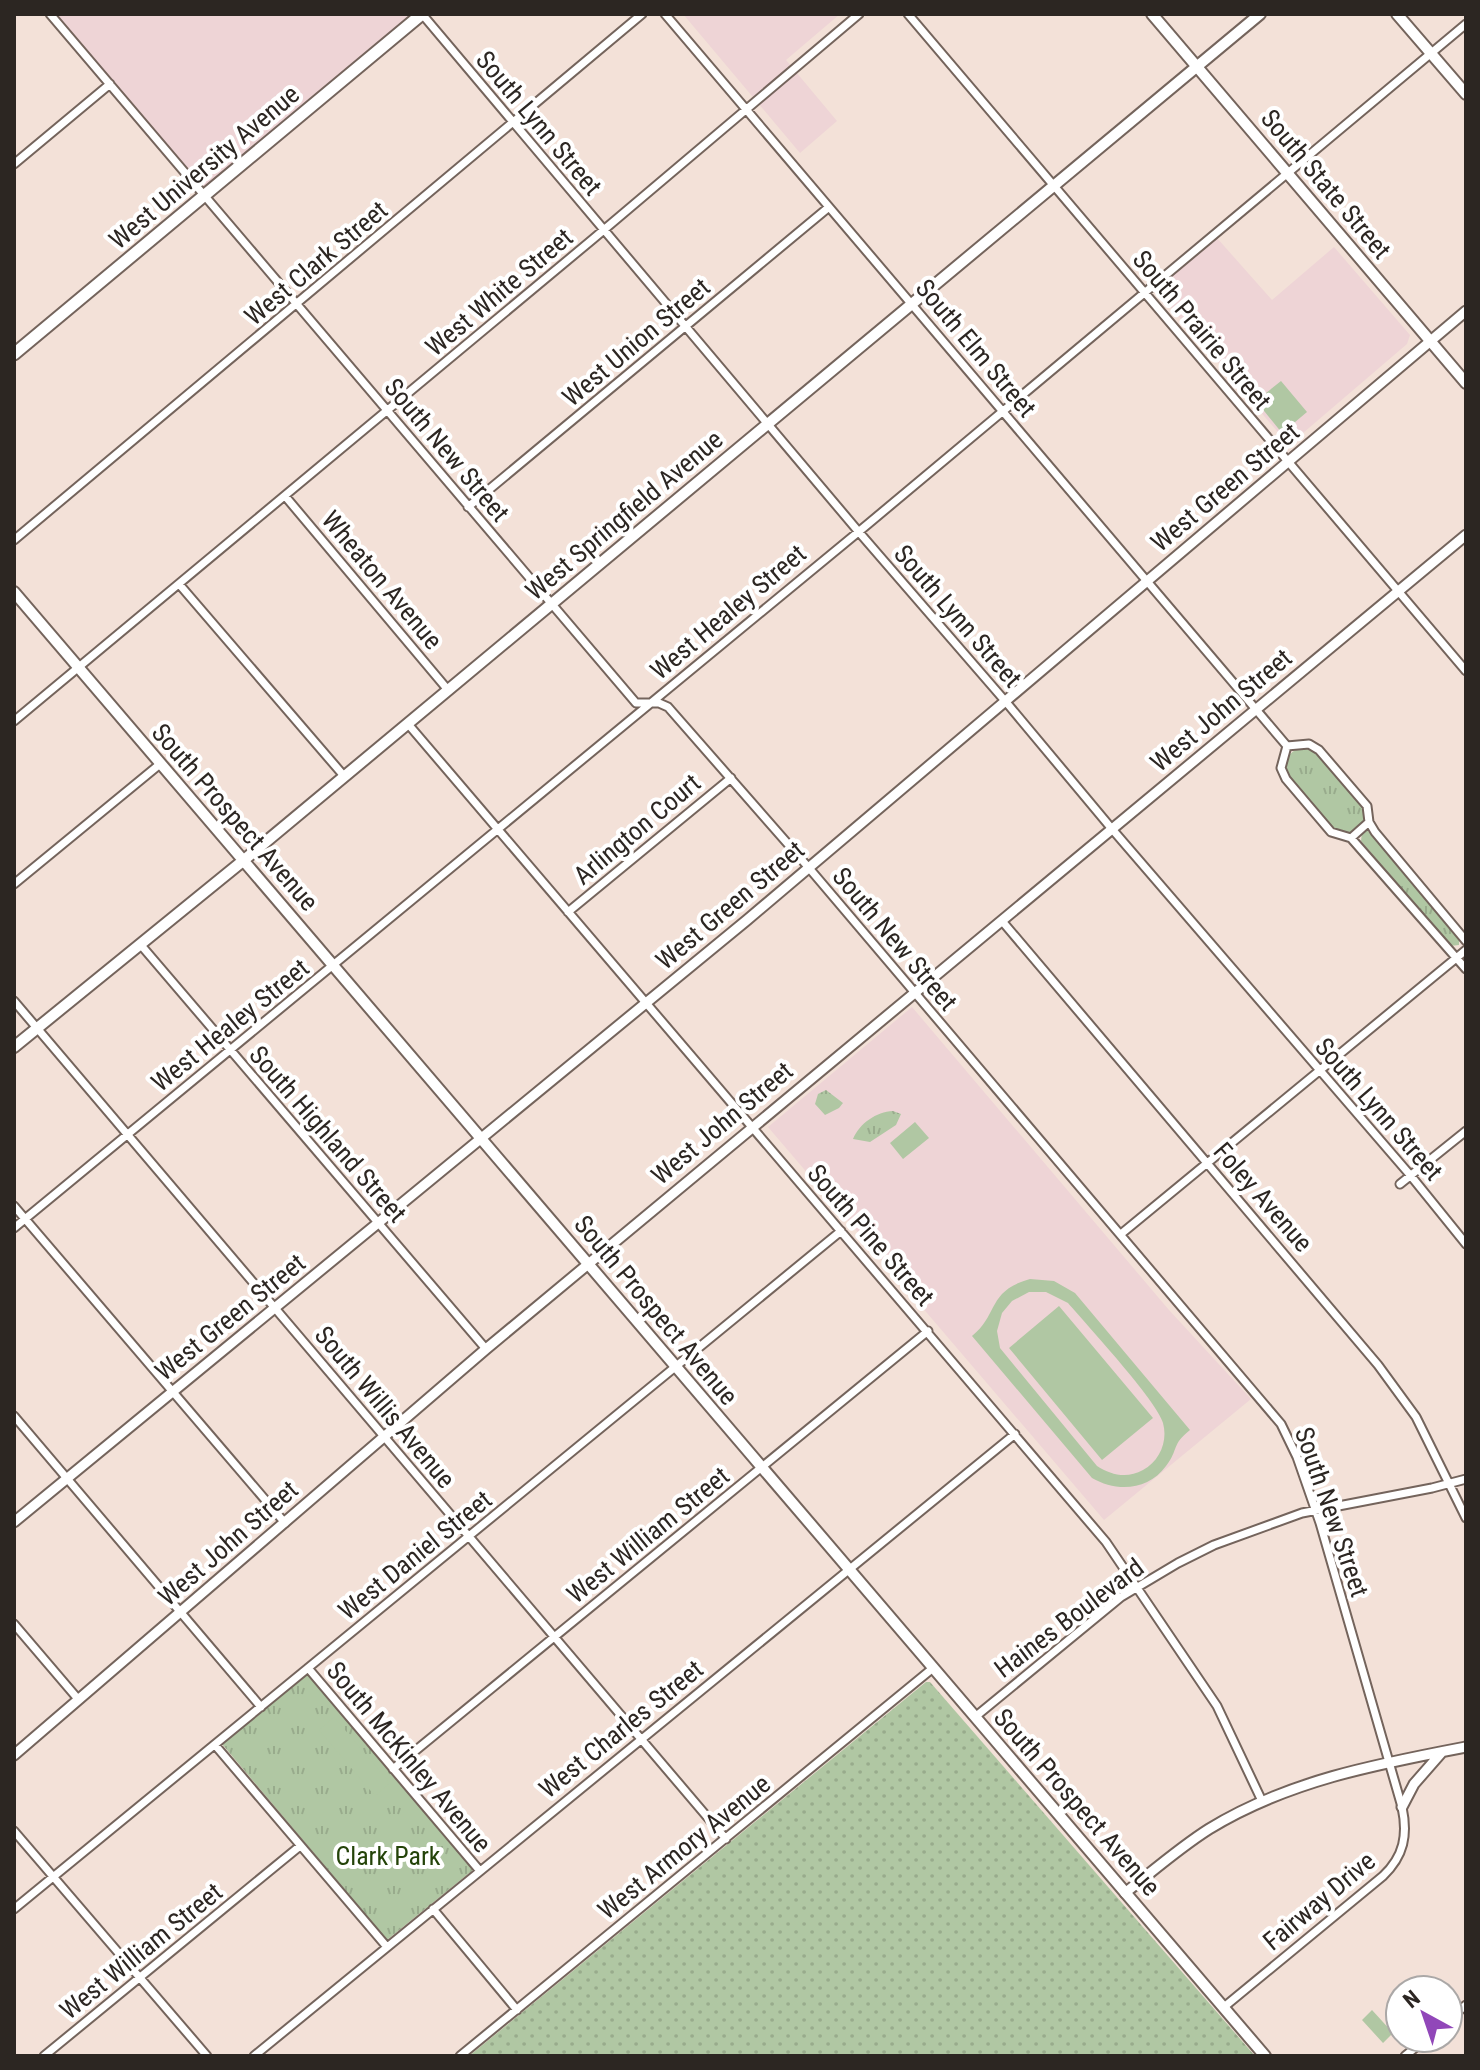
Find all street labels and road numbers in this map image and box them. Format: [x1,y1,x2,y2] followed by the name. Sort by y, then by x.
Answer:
[470,45,608,201] street label: South Lynn Street
[103,79,305,255] street label: West University Avenue
[1255,103,1397,265] street label: South State Street
[239,195,393,331] street label: West Clark Street
[420,222,578,362] street label: West White Street
[1127,244,1277,416] street label: South Prairie Street
[556,272,716,412] street label: West Union Street
[910,273,1042,423] street label: South Elm Street
[378,372,516,528] street label: South New Street
[1145,416,1305,558] street label: West Green Street
[520,424,728,606] street label: West Springfield Avenue
[316,505,448,655] street label: Wheaton Avenue
[644,538,812,686] street label: West Healey Street
[888,539,1028,693] street label: South Lynn Street
[1144,642,1298,778] street label: West John Street
[146,717,324,917] street label: South Prospect Avenue
[568,767,706,891] street label: Arlington Court
[650,834,810,976] street label: West Green Street
[826,861,964,1017] street label: South New Street
[145,952,315,1098] street label: West Healey Street
[1309,1032,1449,1186] street label: South Lynn Street
[243,1040,413,1228] street label: South Highland Street
[645,1055,799,1191] street label: West John Street
[1207,1136,1319,1258] street label: Foley Avenue
[801,1158,941,1312] street label: South Pine Street
[568,1209,744,1411] street label: South Prospect Avenue
[149,1247,311,1387] street label: West Green Street
[309,1320,461,1494] street label: South Willis Avenue
[1289,1423,1375,1601] street label: South New Street
[561,1460,735,1610] street label: West William Street
[152,1474,304,1612] street label: West John Street
[332,1484,498,1626] street label: West Daniel Street
[989,1552,1149,1684] street label: Haines Boulevard
[533,1654,709,1804] street label: West Charles Street
[321,1656,497,1858] street label: South McKinley Avenue
[988,1702,1166,1902] street label: South Prospect Avenue
[592,1768,776,1926] street label: West Armory Avenue
[1257,1846,1381,1956] street label: Fairway Drive
[54,1876,228,2026] street label: West William Street

